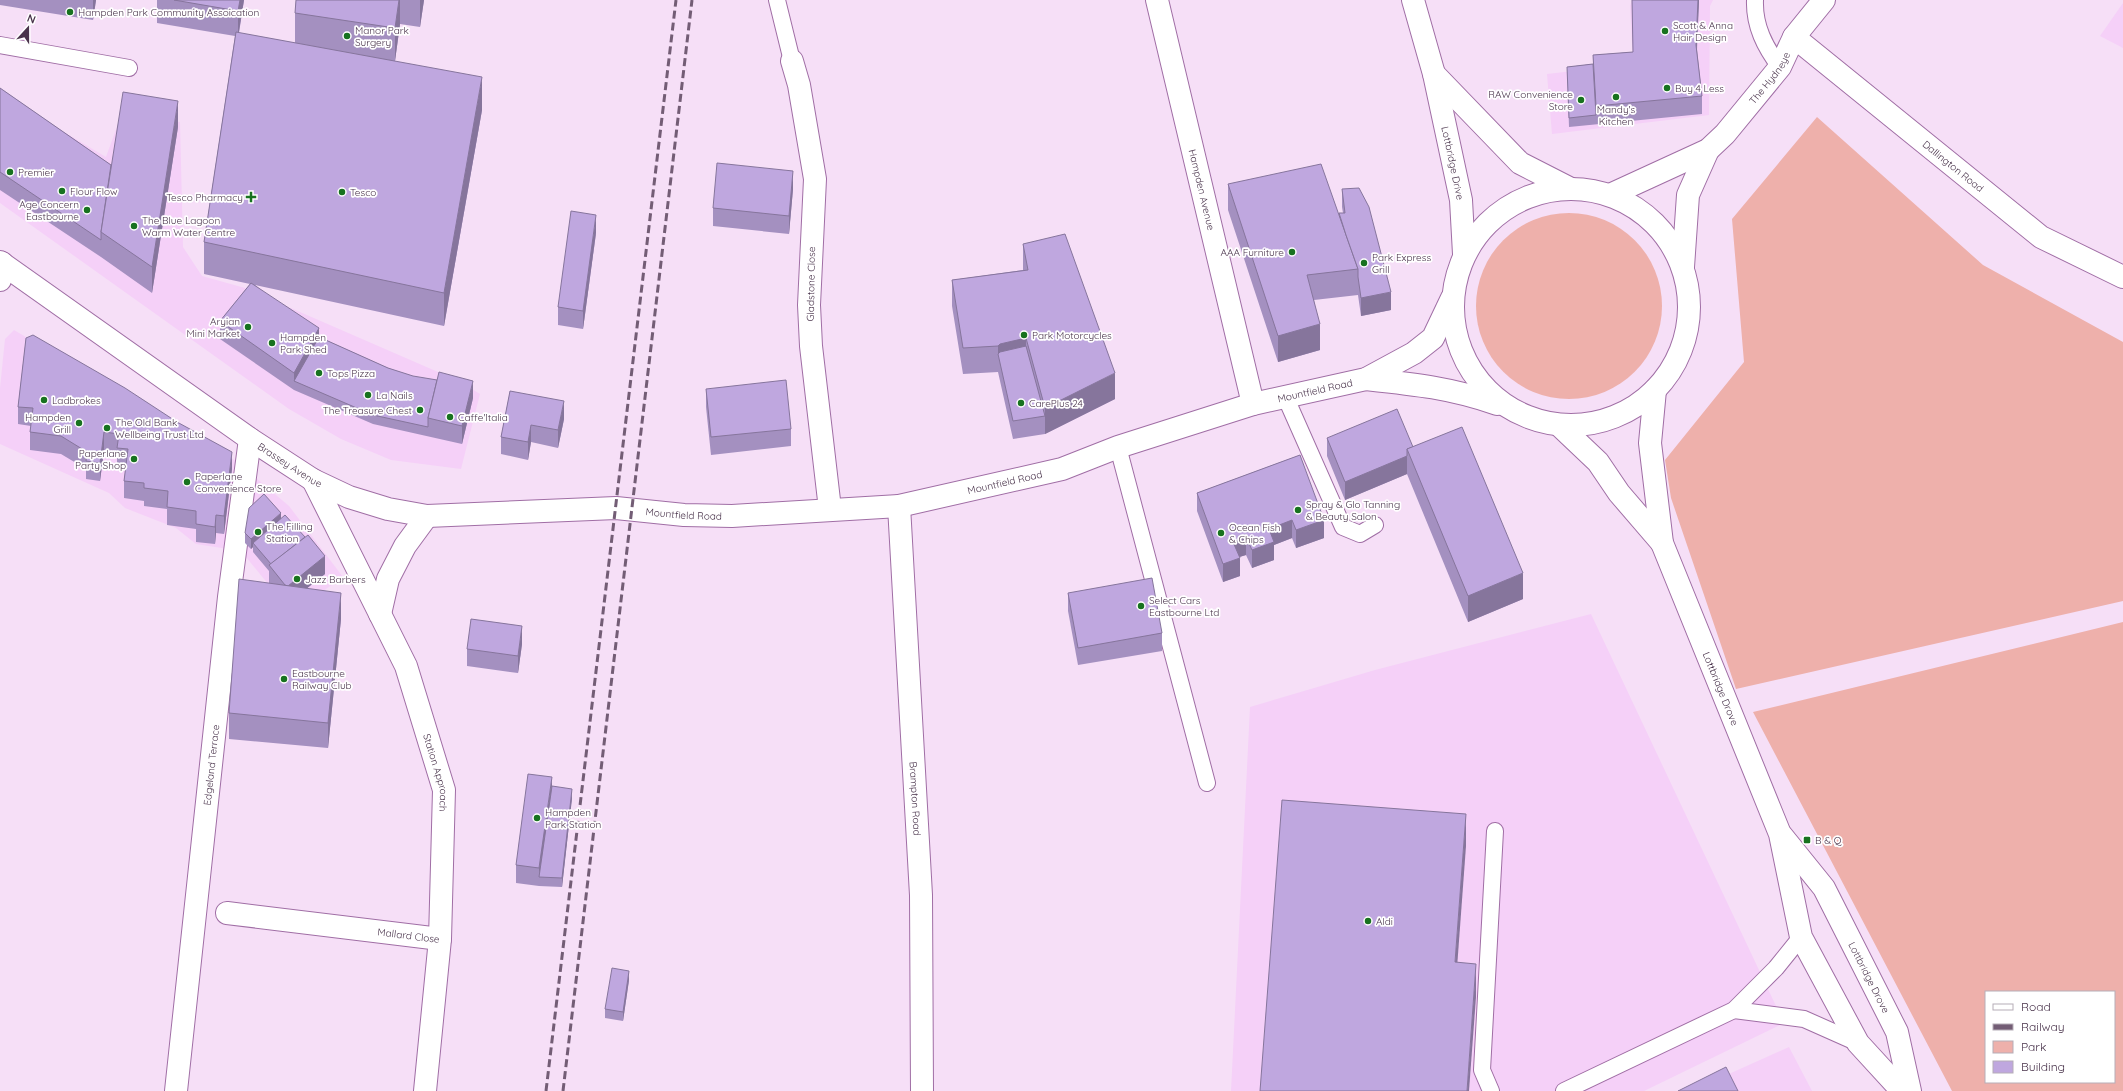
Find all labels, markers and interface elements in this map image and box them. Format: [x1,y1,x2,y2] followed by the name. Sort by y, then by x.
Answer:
[78,6,259,19] place label: Hampden Park Community Assoication
[65,7,75,17] marker: Hampden Park Community Assoication
[8,8,48,48] north arrow
[25,11,38,27] text: N
[1673,19,1733,44] place label: Scott & Anna Hair Design
[355,24,409,49] place label: Manor Park Surgery
[1660,26,1670,36] marker: Scott & Anna Hair Design
[342,31,352,41] marker: Manor Park Surgery
[1746,49,1793,106] street label: The Hydneye
[1675,82,1724,95] place label: Buy 4 Less
[1662,83,1672,93] marker: Buy 4 Less
[1488,88,1573,113] place label: RAW Convenience Store
[1611,92,1621,102] marker: Mandy's Kitchen
[1576,95,1586,105] marker: RAW Convenience Store
[1597,103,1636,128] place label: Mandy's Kitchen
[1439,125,1467,201] street label: Lottbridge Drive
[1920,137,1986,195] street label: Dallington Road
[1186,148,1218,232] street label: Hampden Avenue
[18,166,54,179] place label: Premier
[5,167,15,177] marker: Premier
[70,185,118,198] place label: Flour Flow
[57,186,67,196] marker: Flour Flow
[350,186,376,199] place label: Tesco
[337,187,347,197] marker: Tesco
[166,191,243,204] place label: Tesco Pharmacy
[246,192,256,202] marker: Tesco Pharmacy
[19,198,79,223] place label: Age Concern Eastbourne
[82,205,92,215] marker: Age Concern Eastbourne
[142,214,236,239] place label: The Blue Lagoon Warm Water Centre
[129,221,139,231] marker: The Blue Lagoon Warm Water Centre
[804,246,818,321] street label: Gladstone Close
[1221,246,1284,259] place label: AAA Furniture
[1287,247,1297,257] marker: AAA Furniture
[1372,251,1431,276] place label: Park Express Grill
[1359,258,1369,268] marker: Park Express Grill
[187,315,241,340] place label: Aryian Mini Market
[243,322,253,332] marker: Aryian Mini Market
[1032,329,1112,342] place label: Park Motorcycles
[1019,330,1029,340] marker: Park Motorcycles
[280,331,327,356] place label: Hampden Park Shed
[267,338,277,348] marker: Hampden Park Shed
[327,367,375,380] place label: Tops Pizza
[314,368,324,378] marker: Tops Pizza
[1276,376,1354,405] street label: Mountfield Road
[376,389,413,402] place label: La Nails
[363,390,373,400] marker: La Nails
[52,394,101,407] place label: Ladbrokes
[39,395,49,405] marker: Ladbrokes
[1029,397,1083,410] place label: CarePlus 24
[1016,398,1026,408] marker: CarePlus 24
[323,404,413,417] place label: The Treasure Chest
[415,405,425,415] marker: The Treasure Chest
[25,411,71,436] place label: Hampden Grill
[458,411,508,424] place label: Caffe'Italia
[445,412,455,422] marker: Caffe'Italia
[115,416,204,441] place label: The Old Bank Wellbeing Trust Ltd
[74,418,84,428] marker: Hampden Grill
[102,423,112,433] marker: The Old Bank Wellbeing Trust Ltd
[255,439,325,490] street label: Brassey Avenue
[75,447,126,472] place label: Paperlane Party Shop
[129,454,139,464] marker: Paperlane Party Shop
[966,467,1043,497] street label: Mountfield Road
[195,470,282,495] place label: Paperlane Convenience Store
[182,477,192,487] marker: Paperlane Convenience Store
[1306,498,1400,523] place label: Spray & Glo Tanning & Beauty Salon
[645,505,722,522] street label: Mountfield Road
[1293,505,1303,515] marker: Spray & Glo Tanning & Beauty Salon
[266,520,313,545] place label: The Filling Station
[1229,521,1280,546] place label: Ocean Fish & Chips
[253,527,263,537] marker: The Filling Station
[1216,528,1226,538] marker: Ocean Fish & Chips
[305,573,366,586] place label: Jazz Barbers
[292,574,302,584] marker: Jazz Barbers
[1149,594,1219,619] place label: Select Cars Eastbourne Ltd
[1136,601,1146,611] marker: Select Cars Eastbourne Ltd
[1700,650,1742,728] street label: Lottbridge Drove
[292,667,352,692] place label: Eastbourne Railway Club
[279,674,289,684] marker: Eastbourne Railway Club
[200,723,222,806] street label: Edgeland Terrace
[421,732,451,812] street label: Station Approach
[907,761,924,836] street label: Brampton Road
[545,806,601,831] place label: Hampden Park Station
[532,813,542,823] marker: Hampden Park Station
[1815,834,1842,847] place label: B & Q
[1802,835,1812,845] marker: B & Q
[1376,915,1393,928] place label: Aldi
[1363,916,1373,926] marker: Aldi
[377,925,441,945] street label: Mallard Close
[1846,939,1893,1016] street label: Lottbridge Drove
[1985,991,2115,1083] legend
[2021,999,2051,1014] text: Road
[2021,1019,2065,1034] text: Railway
[2021,1039,2046,1054] text: Park
[2021,1059,2065,1074] text: Building

